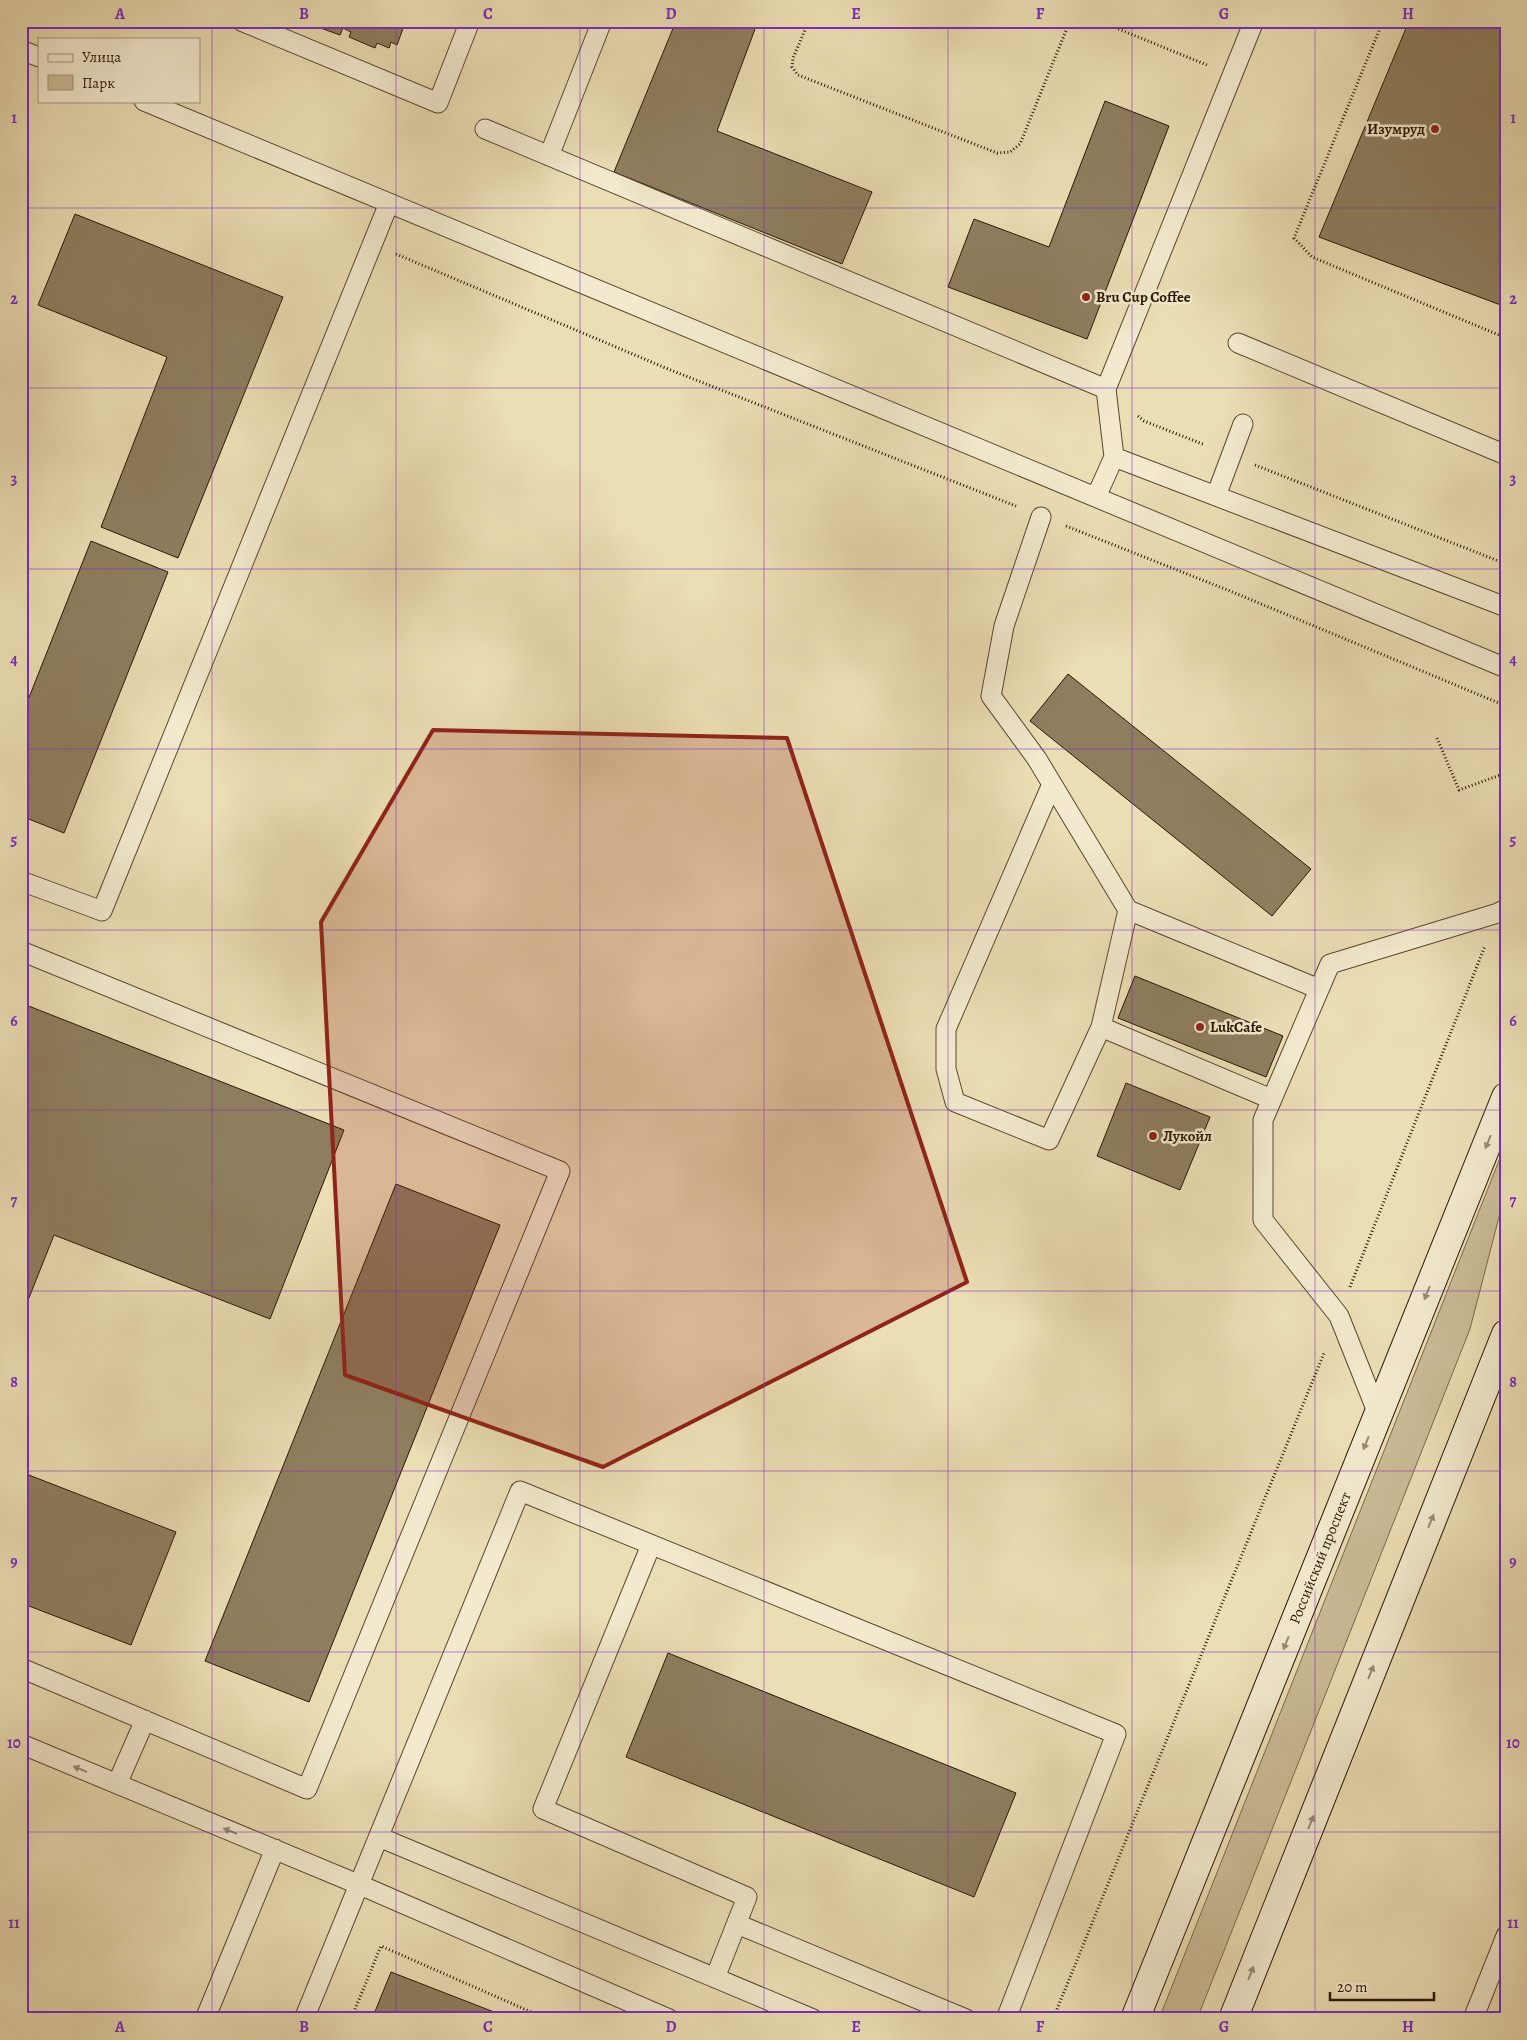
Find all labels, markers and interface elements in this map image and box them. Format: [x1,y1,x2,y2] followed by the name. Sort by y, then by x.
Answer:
[114,3,126,25] text: A
[299,3,309,25] text: B
[483,3,493,25] text: C
[665,3,677,25] text: D
[851,3,861,25] text: E
[1036,3,1045,25] text: F
[1219,3,1229,25] text: G
[1402,3,1414,25] text: H
[38,38,200,102] legend
[82,47,121,67] text: Улица
[82,73,115,93] text: Парк
[11,107,17,129] text: 1
[1510,107,1516,129] text: 1
[1367,119,1425,139] place label: Изумруд
[1429,123,1441,135] marker: Изумруд
[1096,287,1191,307] place label: Bru Cup Coffee
[10,288,18,310] text: 2
[1509,288,1517,310] text: 2
[1080,291,1092,303] marker: Bru Cup Coffee
[11,468,18,490] text: 3
[1510,468,1517,490] text: 3
[10,649,18,671] text: 4
[1509,649,1517,671] text: 4
[11,829,18,851] text: 5
[1510,829,1517,851] text: 5
[10,1010,18,1032] text: 6
[1509,1010,1517,1032] text: 6
[1210,1017,1262,1037] place label: LukCafe
[1194,1021,1206,1033] marker: LukCafe
[1163,1126,1212,1146] place label: Лукойл
[1147,1130,1159,1142] marker: Лукойл
[1483,1135,1491,1149] one-way arrow
[11,1190,18,1212] text: 7
[1510,1190,1517,1212] text: 7
[1423,1286,1431,1301] one-way arrow
[10,1371,18,1393] text: 8
[1509,1371,1517,1393] text: 8
[1362,1436,1370,1451] one-way arrow
[1284,1489,1356,1627] street label: Российский проспект
[1428,1513,1436,1528] one-way arrow
[10,1551,18,1573] text: 9
[1509,1551,1517,1573] text: 9
[1282,1636,1290,1651] one-way arrow
[1368,1664,1375,1679] one-way arrow
[7,1732,21,1754] text: 10
[1506,1732,1520,1754] text: 10
[73,1764,87,1772] one-way arrow
[1308,1815,1315,1830] one-way arrow
[223,1826,237,1834] one-way arrow
[8,1912,20,1934] text: 11
[1507,1912,1519,1934] text: 11
[1248,1966,1255,1981] one-way arrow
[1330,1970,1433,2002] scale bar
[1337,1977,1368,1997] text: 20 m
[114,2016,126,2038] text: A
[299,2016,309,2038] text: B
[483,2016,493,2038] text: C
[665,2016,677,2038] text: D
[851,2016,861,2038] text: E
[1036,2016,1045,2038] text: F
[1219,2016,1229,2038] text: G
[1402,2016,1414,2038] text: H

